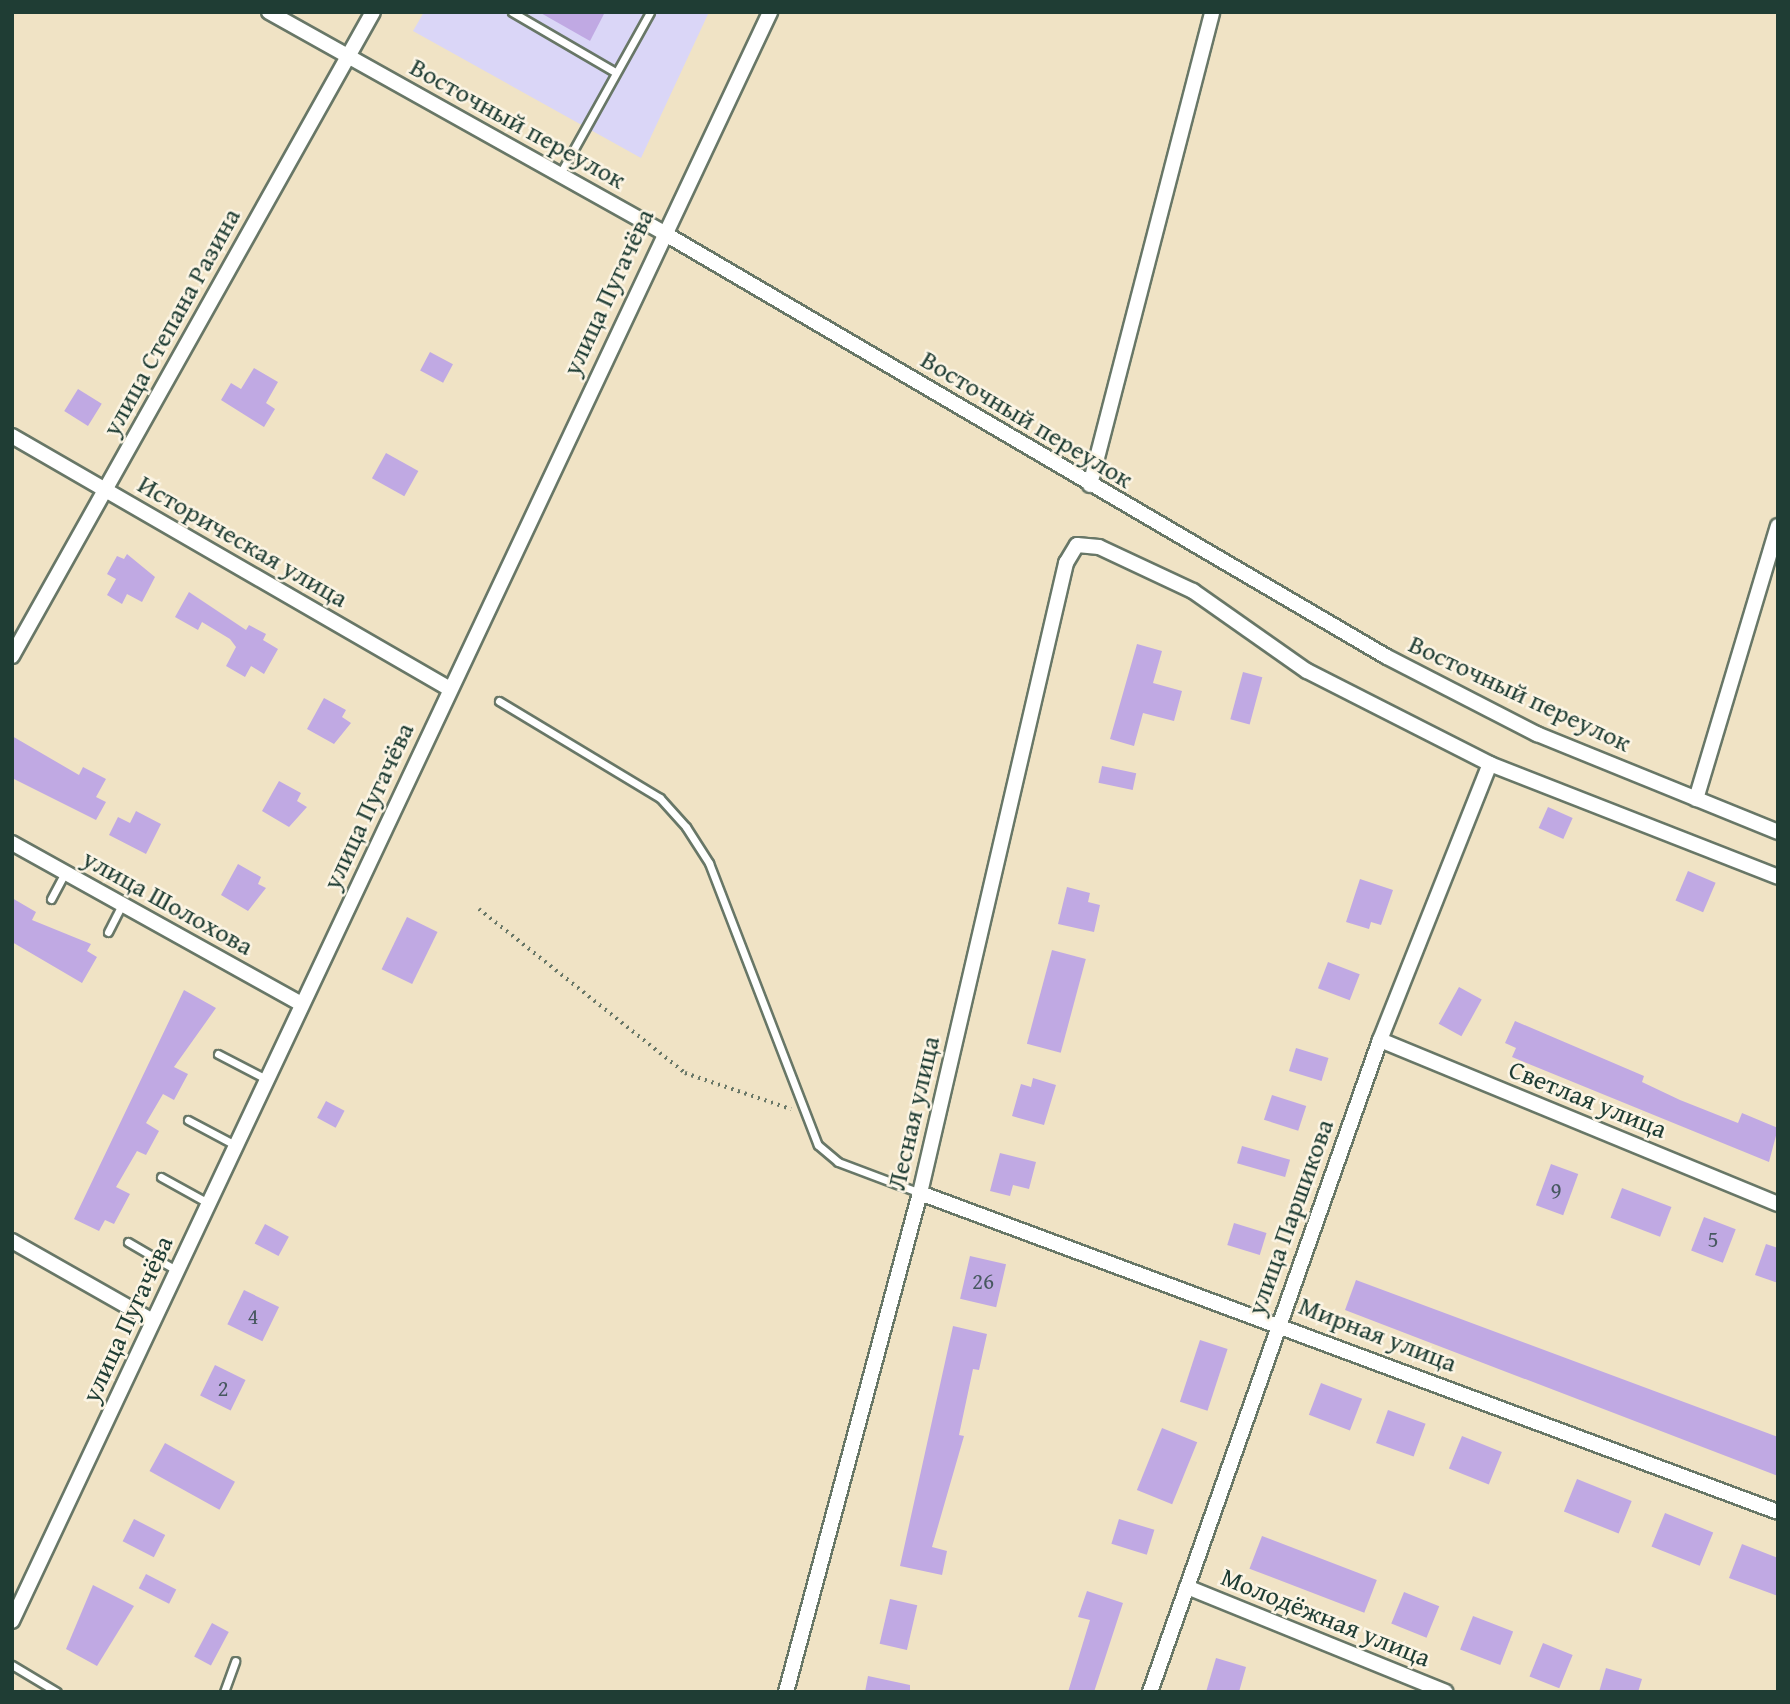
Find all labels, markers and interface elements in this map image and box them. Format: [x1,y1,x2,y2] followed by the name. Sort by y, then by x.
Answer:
[405,51,631,195] street label: Восточный переулок
[95,203,247,441] street label: улица Степана Разина
[556,204,660,380] street label: улица Пугачёва
[916,343,1138,495] street label: Восточный переулок
[133,468,353,614] street label: Историческая улица
[1404,628,1636,758] street label: Восточный переулок
[316,718,420,894] street label: улица Пугачёва
[77,842,259,962] street label: улица Шолохова
[880,1033,946,1193] street label: Лесная улица
[1505,1053,1671,1145] street label: Светлая улица
[1240,1115,1340,1319] street label: улица Паршикова
[1550,1176,1562,1204] house number: 9
[1707,1225,1719,1253] house number: 5
[75,1231,179,1407] street label: улица Пугачёва
[972,1267,994,1295] house number: 26
[1295,1290,1461,1378] street label: Мирная улица
[247,1302,259,1330] house number: 4
[217,1374,229,1402] house number: 2
[1217,1561,1435,1673] street label: Молодёжная улица

